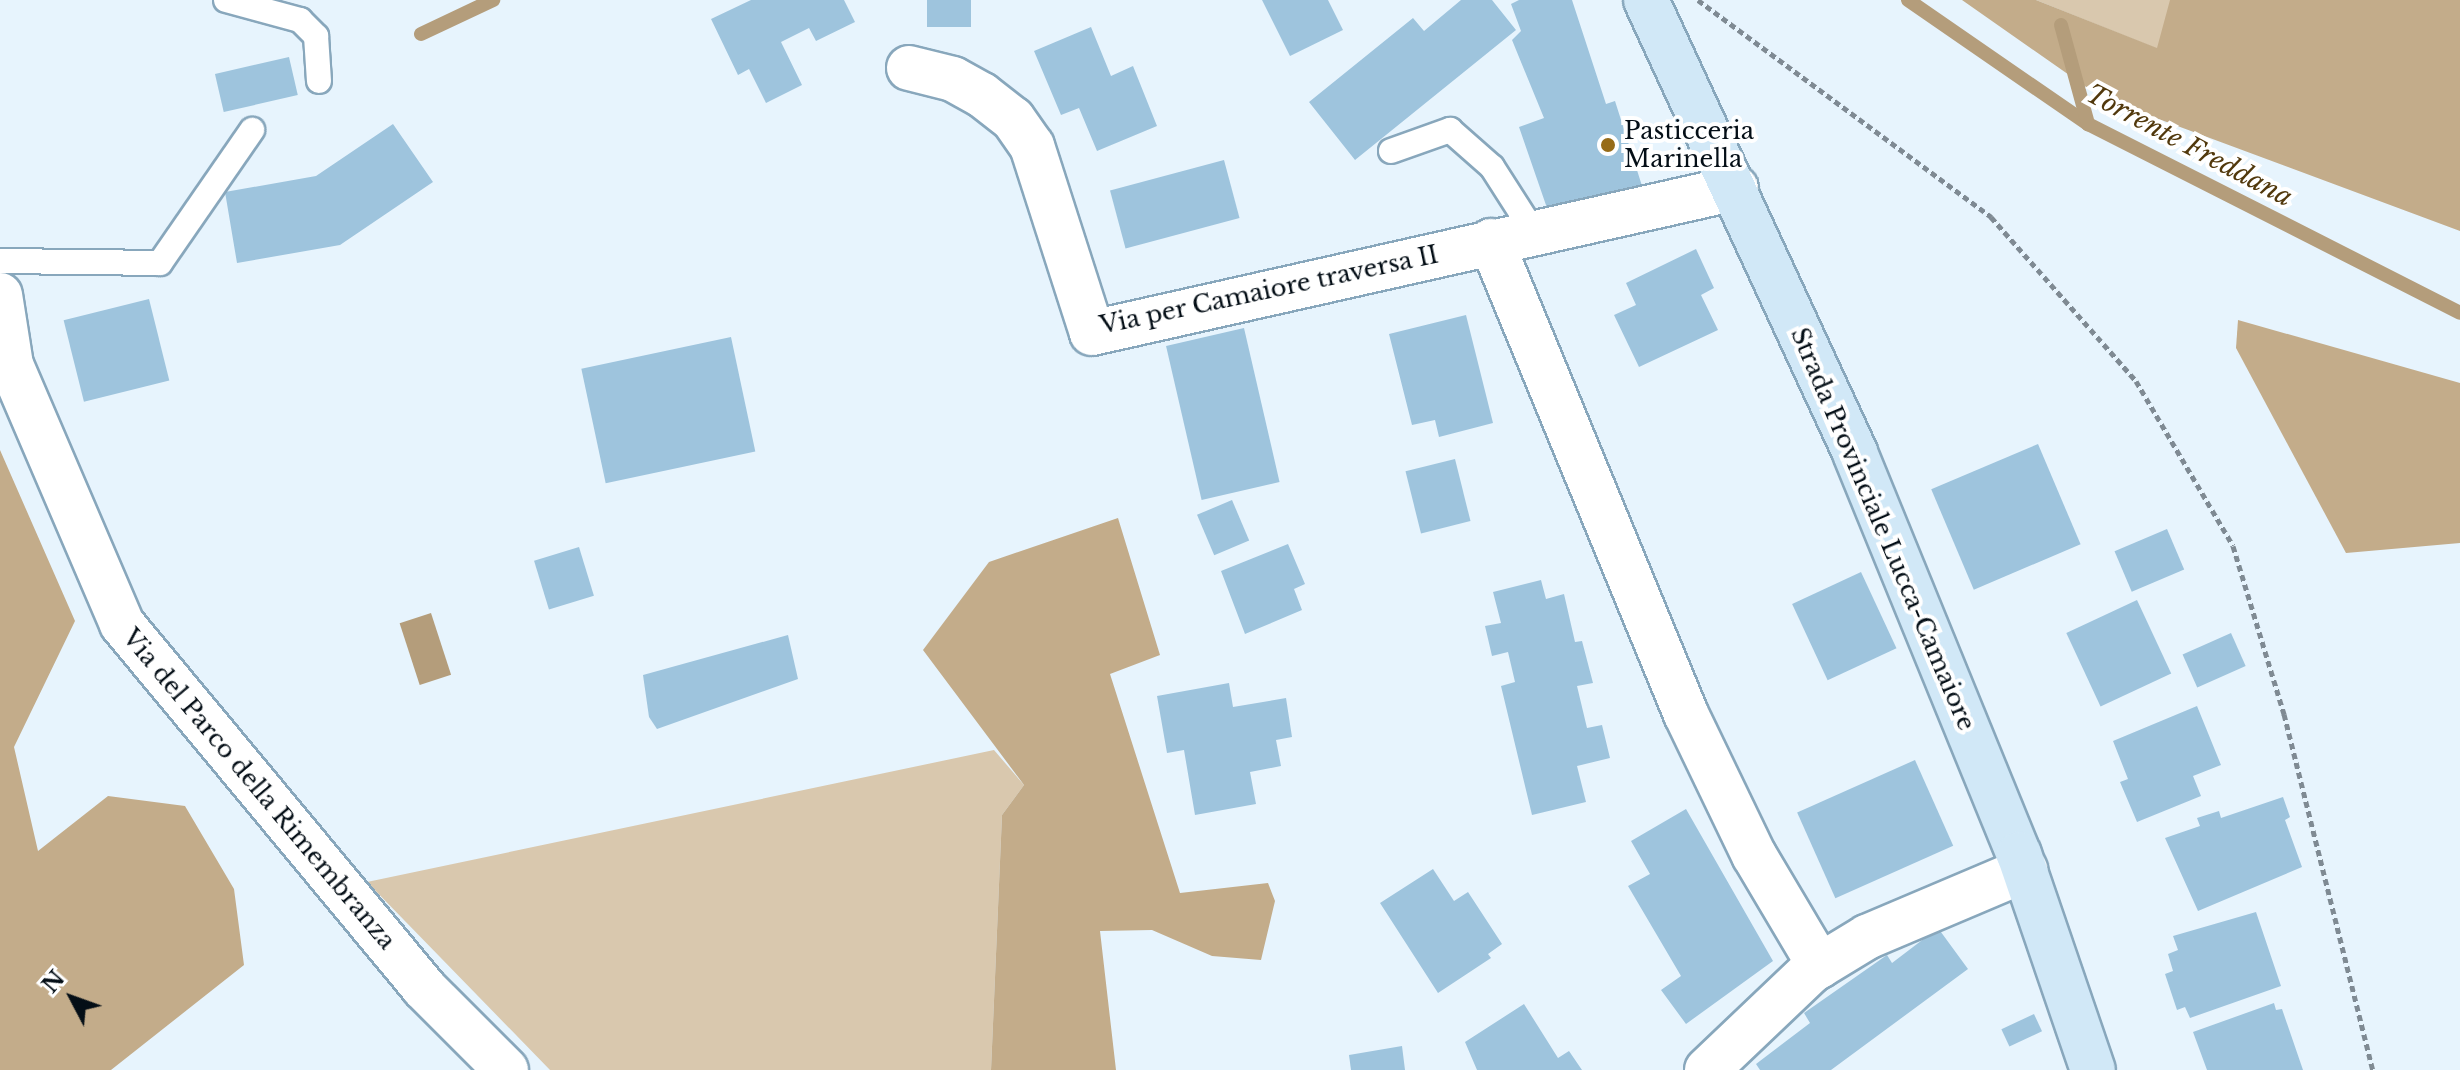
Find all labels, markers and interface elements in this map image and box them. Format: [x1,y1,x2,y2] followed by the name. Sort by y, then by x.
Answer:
[2081,78,2297,214] water label: Torrente Freddana
[1624,117,1754,173] place label: Pasticceria Marinella
[1599,136,1617,154] marker: Pasticceria Marinella
[1097,240,1441,340] street label: Via per Camaiore traversa II
[1785,323,1981,735] street label: Strada Provinciale Lucca-Camaiore
[116,623,402,955] street label: Via del Parco della Rimembranza
[32,958,112,1038] north arrow
[37,965,70,999] text: N

